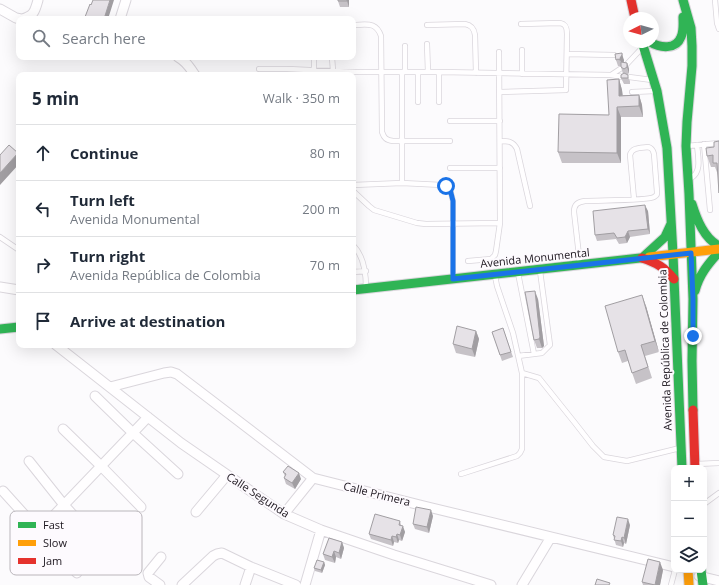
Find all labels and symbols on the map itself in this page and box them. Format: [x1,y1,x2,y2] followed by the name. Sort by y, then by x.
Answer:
[623,12,659,48] north arrow
[437,177,455,195] route start
[480,244,590,271] street label: Avenida Monumental
[654,269,675,431] street label: Avenida República de Colombia
[684,327,702,345] route end
[224,469,293,521] street label: Calle Segunda
[342,478,412,509] street label: Calle Primera
[10,511,142,575] legend
[43,517,64,532] text: Fast
[43,535,67,550] text: Slow
[42,553,62,568] text: Jam

